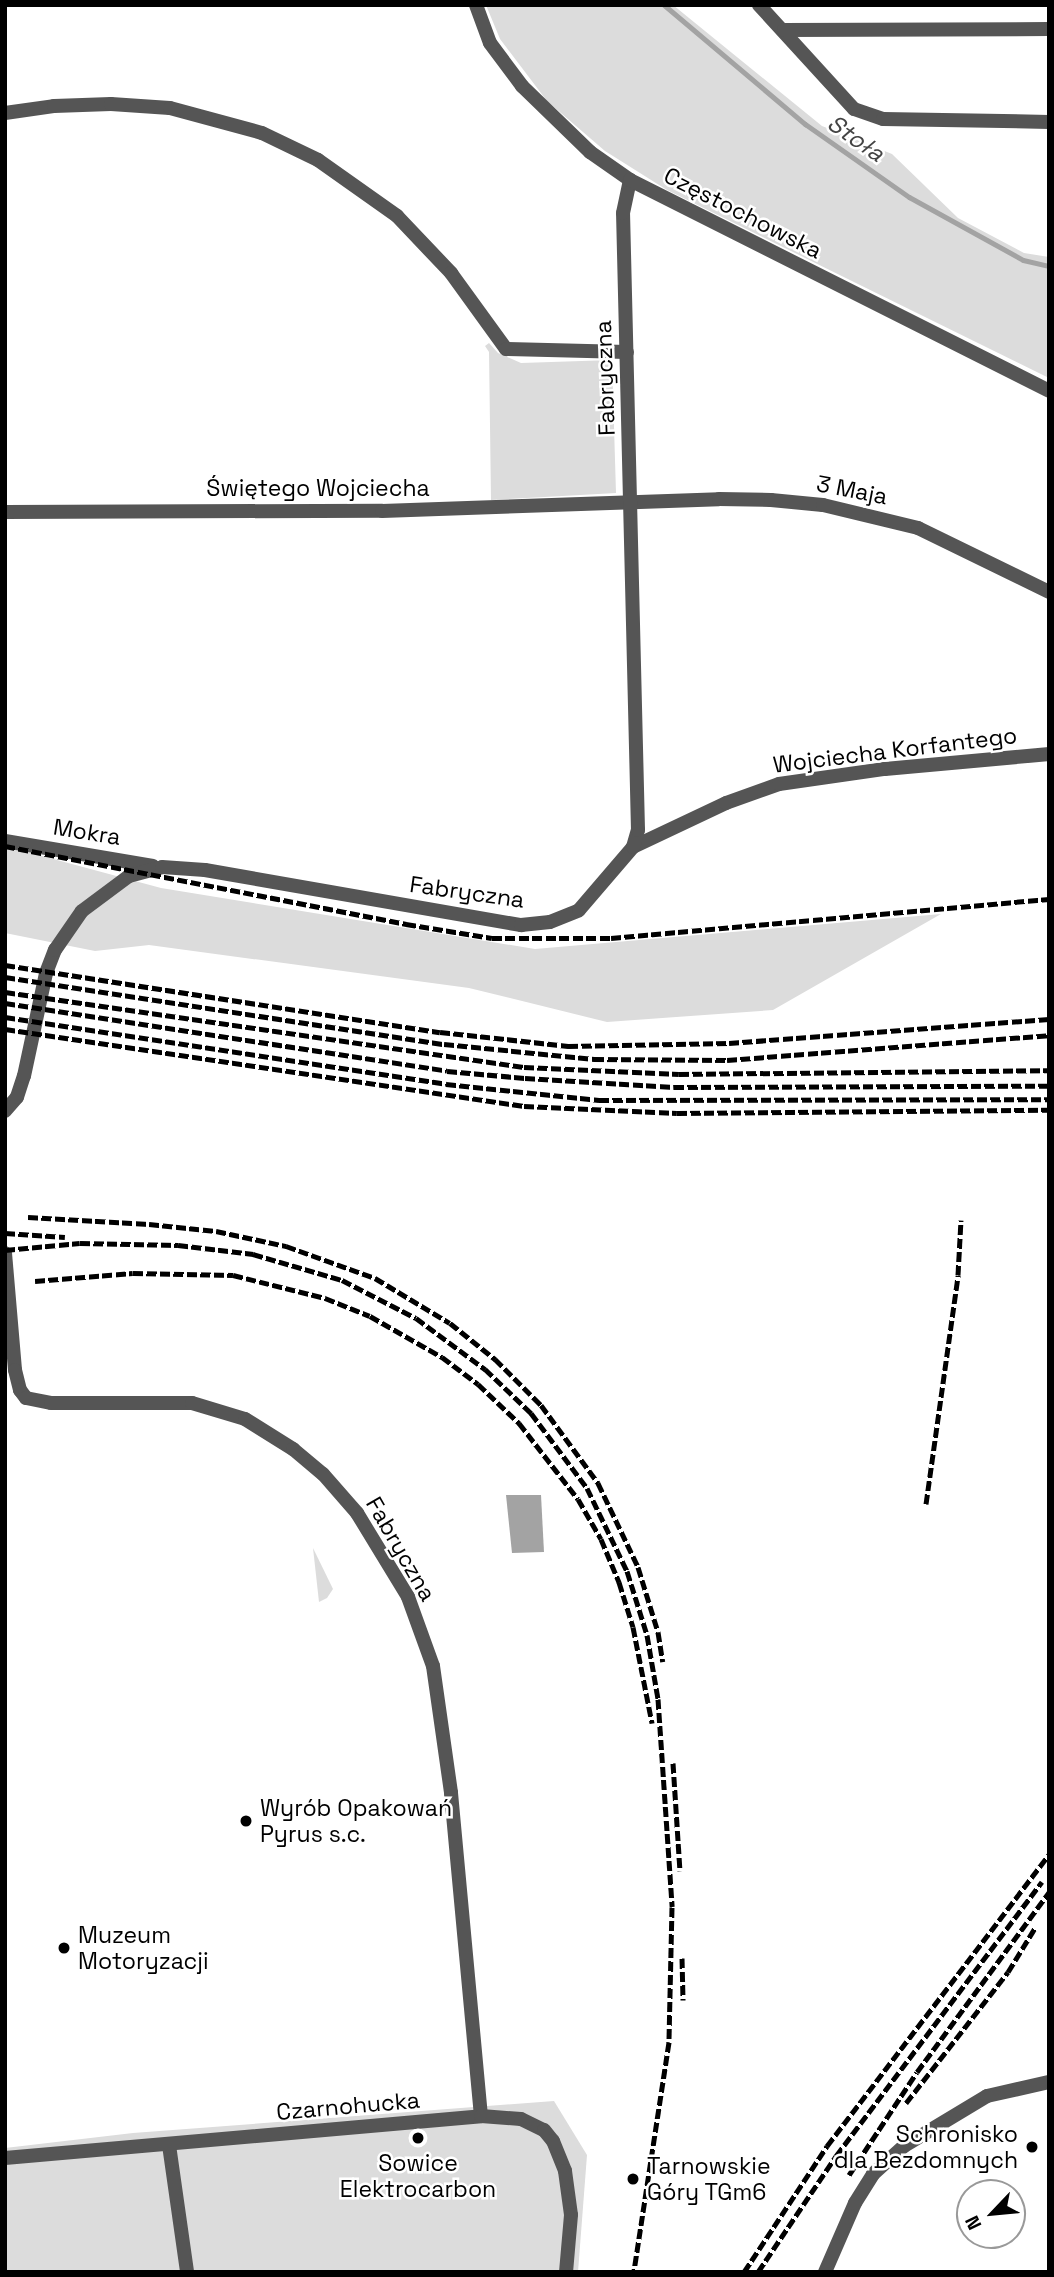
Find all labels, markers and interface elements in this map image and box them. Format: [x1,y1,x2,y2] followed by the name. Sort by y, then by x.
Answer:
[822,108,890,168] water label: Stoła
[659,161,827,265] street label: Częstochowska
[589,320,621,436] street label: Fabryczna
[814,470,890,510] street label: 3 Maja
[206,474,430,502] street label: Świętego Wojciecha
[771,721,1019,779] street label: Wojciecha Korfantego
[51,813,123,851] street label: Mokra
[408,870,526,914] street label: Fabryczna
[360,1492,442,1606] street label: Fabryczna
[260,1794,452,1848] place label: Wyrób Opakowań Pyrus s.c.
[238,1813,254,1829] marker: Wyrób Opakowań Pyrus s.c.
[78,1921,209,1975] place label: Muzeum Motoryzacji
[56,1940,72,1956] marker: Muzeum Motoryzacji
[275,2086,421,2126] street label: Czarnohucka
[834,2120,1018,2174] place label: Schronisko dla Bezdomnych
[410,2130,426,2146] marker: Sowice Elektrocarbon
[1024,2139,1040,2155] marker: Schronisko dla Bezdomnych
[340,2149,496,2203] place label: Sowice Elektrocarbon
[647,2152,771,2206] place label: Tarnowskie Góry TGm6
[625,2171,641,2187] marker: Tarnowskie Góry TGm6
[956,2179,1026,2249] north arrow
[959,2211,988,2234] text: N

